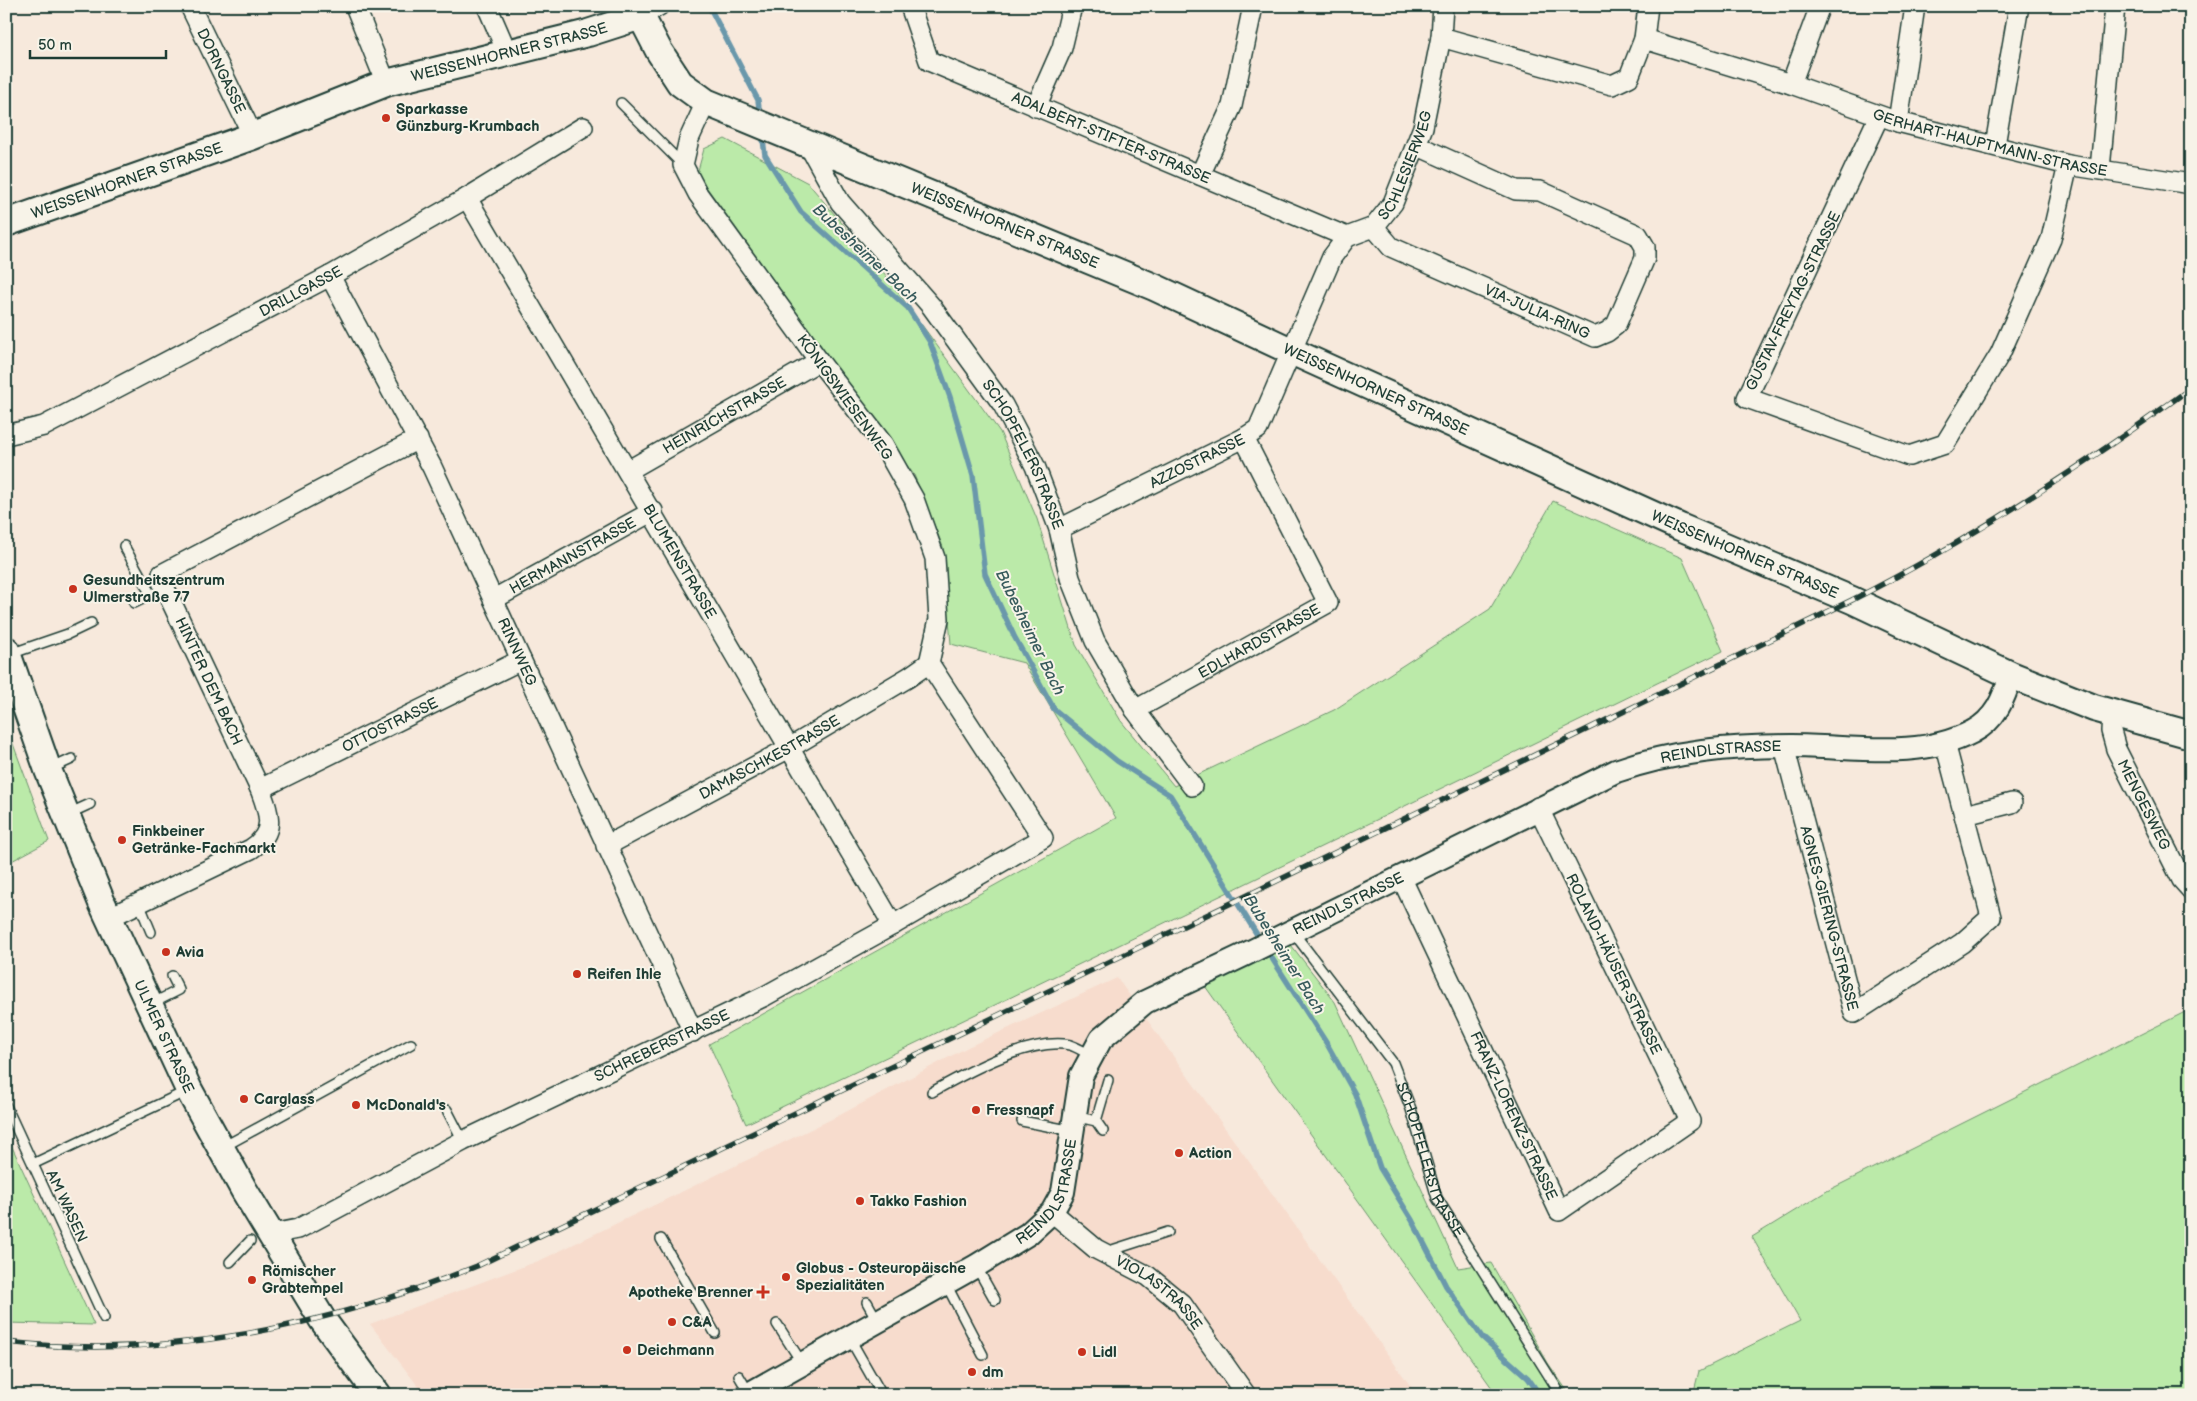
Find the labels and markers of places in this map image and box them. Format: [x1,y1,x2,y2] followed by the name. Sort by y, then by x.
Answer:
[396,100,539,136] place label: Sparkasse Günzburg-Krumbach
[380,112,392,124] marker: Sparkasse Günzburg-Krumbach
[83,571,225,607] place label: Gesundheitszentrum Ulmerstraße 77
[67,583,79,595] marker: Gesundheitszentrum Ulmerstraße 77
[132,822,276,858] place label: Finkbeiner Getränke-Fachmarkt
[116,834,128,846] marker: Finkbeiner Getränke-Fachmarkt
[175,943,204,962] place label: Avia
[160,946,172,958] marker: Avia
[587,965,662,984] place label: Reifen Ihle
[571,968,583,980] marker: Reifen Ihle
[254,1090,315,1109] place label: Carglass
[238,1093,250,1105] marker: Carglass
[366,1096,446,1115] place label: McDonald's
[350,1099,362,1111] marker: McDonald's
[986,1101,1055,1120] place label: Fressnapf
[970,1104,982,1116] marker: Fressnapf
[1188,1144,1232,1163] place label: Action
[1173,1147,1185,1159] marker: Action
[870,1192,967,1211] place label: Takko Fashion
[854,1195,866,1207] marker: Takko Fashion
[796,1259,966,1295] place label: Globus - Osteuropäische Spezialitäten
[262,1262,343,1298] place label: Römischer Grabtempel
[780,1271,792,1283] marker: Globus - Osteuropäische Spezialitäten
[246,1274,258,1286] marker: Römischer Grabtempel
[628,1283,754,1302] place label: Apotheke Brenner
[757,1286,769,1298] marker: Apotheke Brenner
[682,1313,713,1332] place label: C&A
[666,1316,678,1328] marker: C&A
[637,1341,714,1360] place label: Deichmann
[1092,1343,1117,1362] place label: Lidl
[621,1344,633,1356] marker: Deichmann
[1076,1346,1088,1358] marker: Lidl
[982,1363,1004,1382] place label: dm
[966,1366,978,1378] marker: dm

